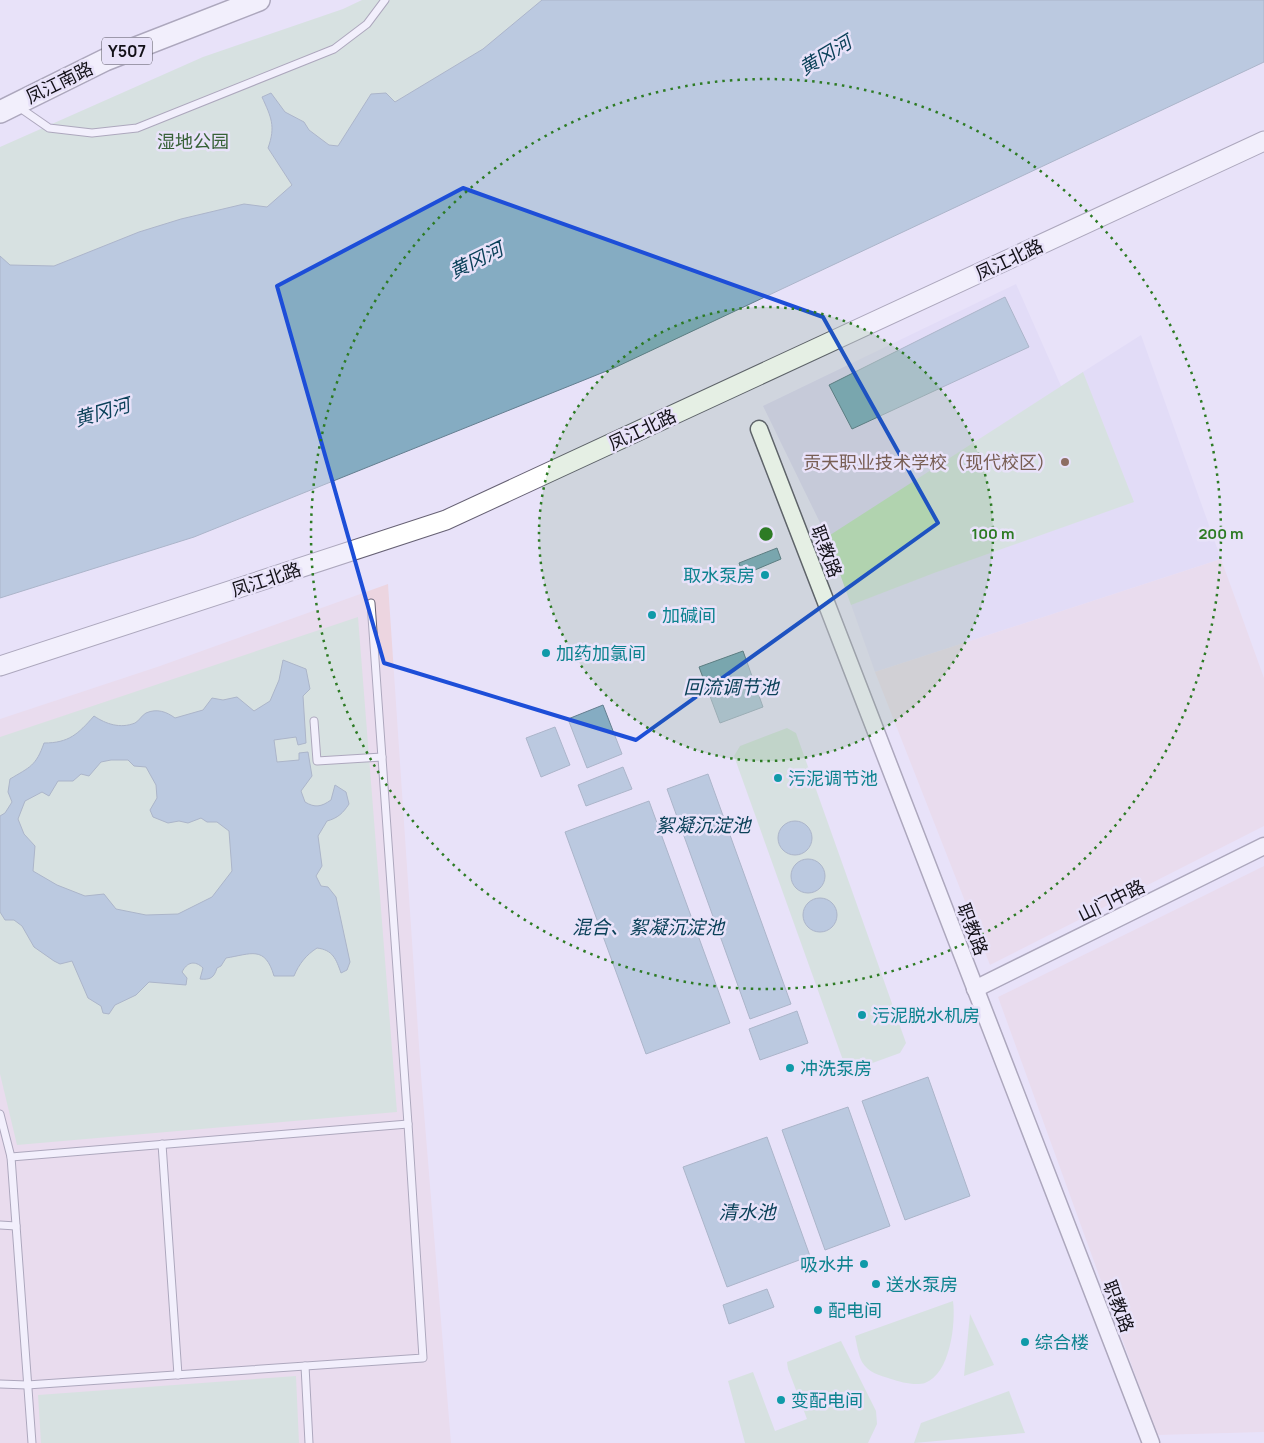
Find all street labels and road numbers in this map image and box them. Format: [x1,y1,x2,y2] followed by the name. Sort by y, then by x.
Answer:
[102,37,152,64] road number: Y507
[21,55,97,109] street label: 凤江南路
[971,233,1047,285] street label: 凤江北路
[604,403,680,455] street label: 凤江北路
[806,521,848,581] street label: 职教路
[228,556,304,602] street label: 凤江北路
[1073,873,1149,927] street label: 山门中路
[952,899,994,959] street label: 职教路
[1098,1276,1140,1336] street label: 职教路

